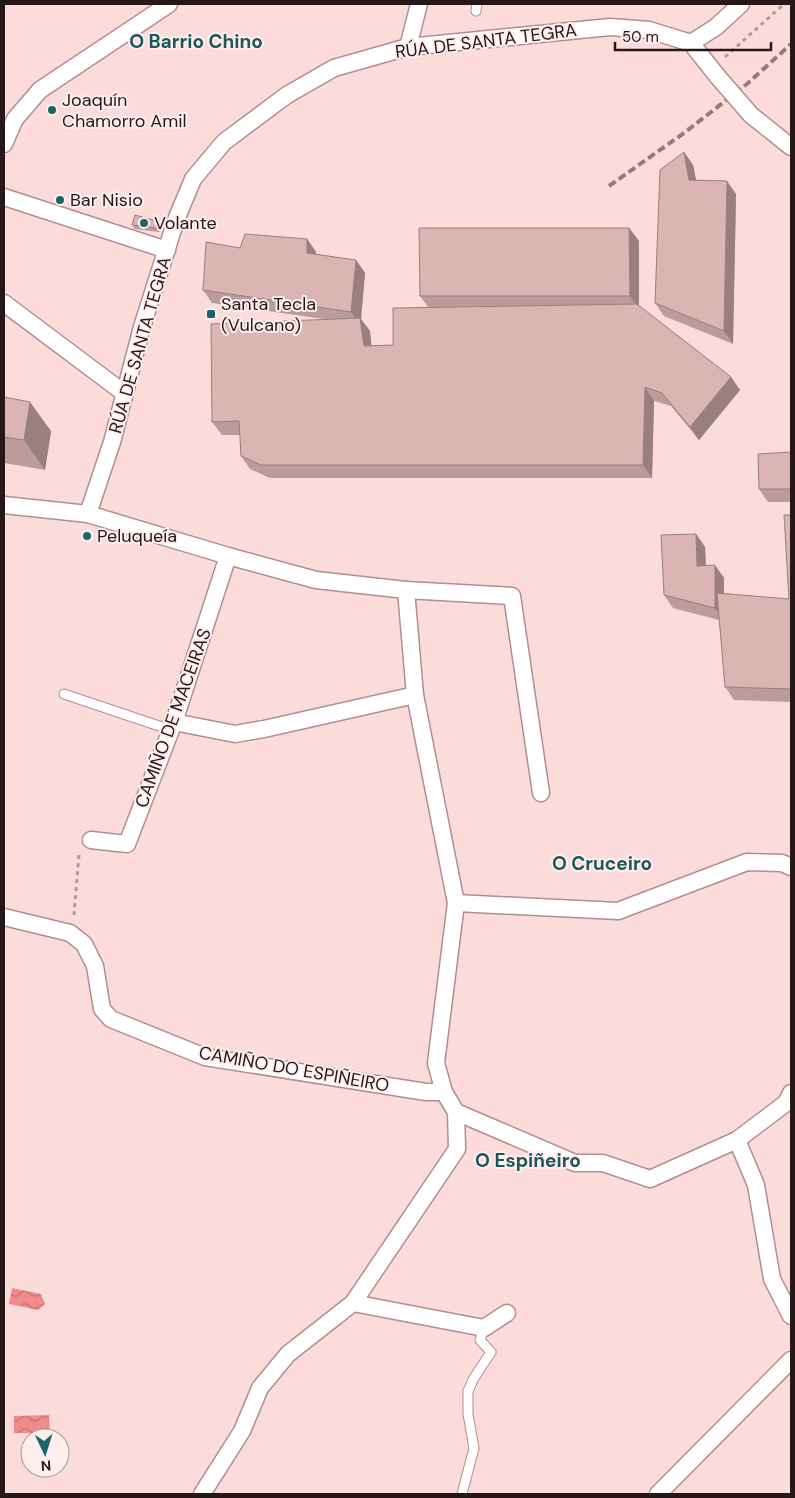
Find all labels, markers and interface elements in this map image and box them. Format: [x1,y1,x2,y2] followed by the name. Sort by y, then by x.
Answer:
[394,18,578,64] street label: RÚA DE SANTA TEGRA
[615,20,771,52] scale bar
[622,27,659,47] text: 50 m
[129,29,263,54] district label: O Barrio Chino
[62,88,187,133] place label: Joaquín Chamorro Amil
[46,104,58,116] marker: Joaquín Chamorro Amil
[70,188,143,212] place label: Bar Nisio
[54,194,66,206] marker: Bar Nisio
[154,211,217,235] place label: Volante
[138,217,150,229] marker: Volante
[103,254,177,436] street label: RÚA DE SANTA TEGRA
[221,292,316,337] place label: Santa Tecla (Vulcano)
[205,308,217,320] marker: Santa Tecla (Vulcano)
[97,524,177,548] place label: Peluqueía
[81,530,93,542] marker: Peluqueía
[129,625,217,811] street label: CAMIÑO DE MACEIRAS
[552,851,652,876] district label: O Cruceiro
[197,1040,391,1098] street label: CAMIÑO DO ESPIÑEIRO
[475,1148,581,1173] district label: O Espiñeiro
[20,1428,70,1478] north arrow
[40,1457,52,1475] text: N

